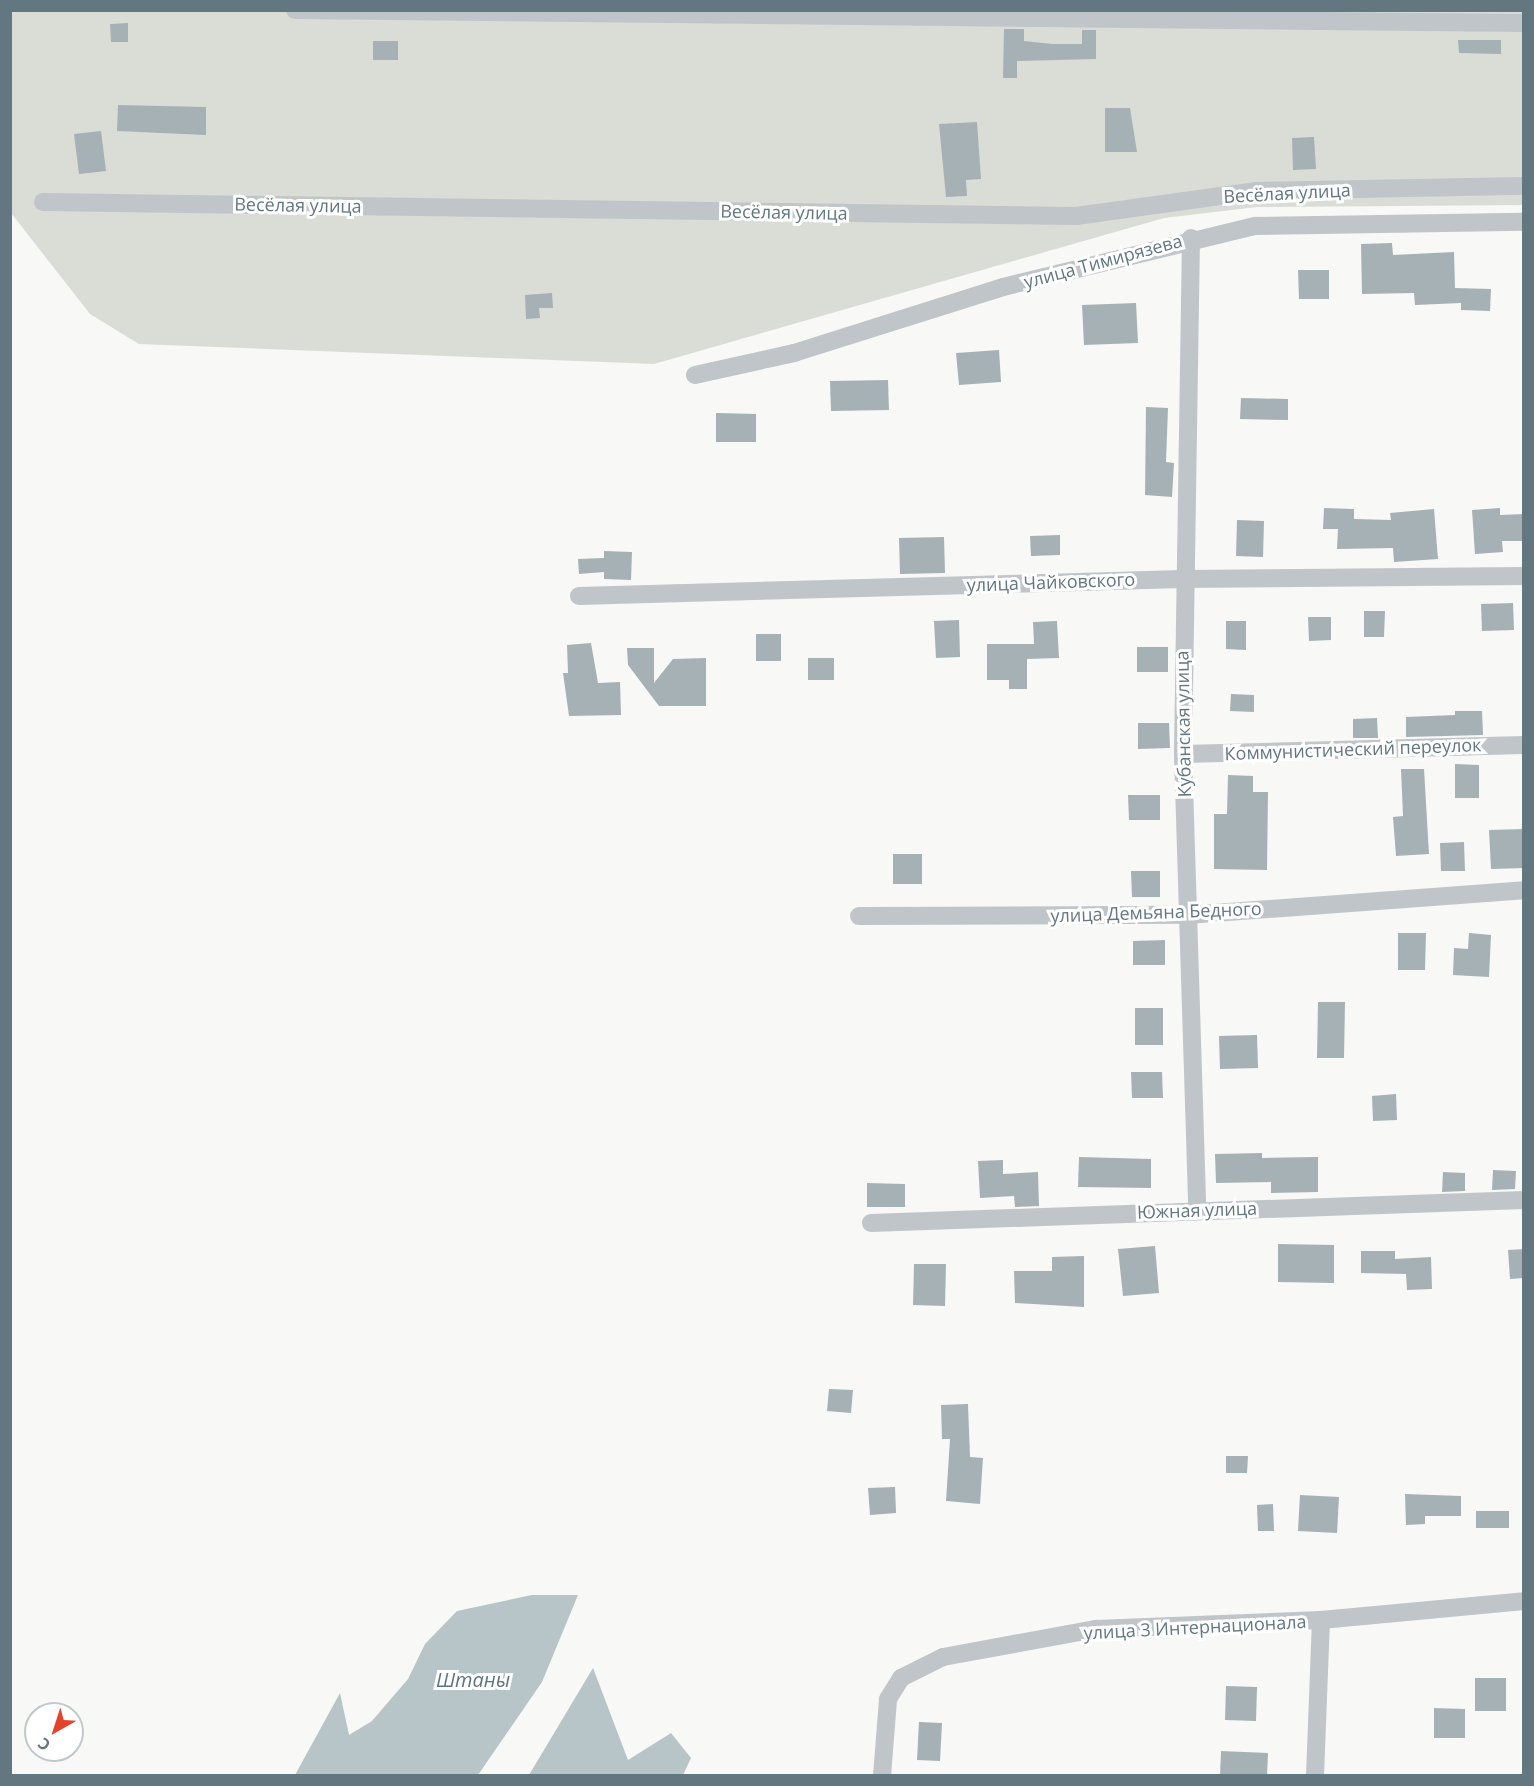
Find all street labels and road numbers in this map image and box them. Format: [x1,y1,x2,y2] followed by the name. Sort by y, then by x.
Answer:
[1223,179,1351,207] street label: Весёлая улица
[234,193,362,217] street label: Весёлая улица
[720,200,848,224] street label: Весёлая улица
[1022,229,1184,293] street label: улица Тимирязева
[966,568,1136,596] street label: улица Чайковского
[1171,650,1195,798] street label: Кубанская улица
[1224,734,1482,764] street label: Коммунистический переулок
[1050,898,1262,926] street label: улица Демьяна Бедного
[1137,1197,1257,1223] street label: Южная улица
[1083,1610,1307,1644] street label: улица 3 Интернационала

